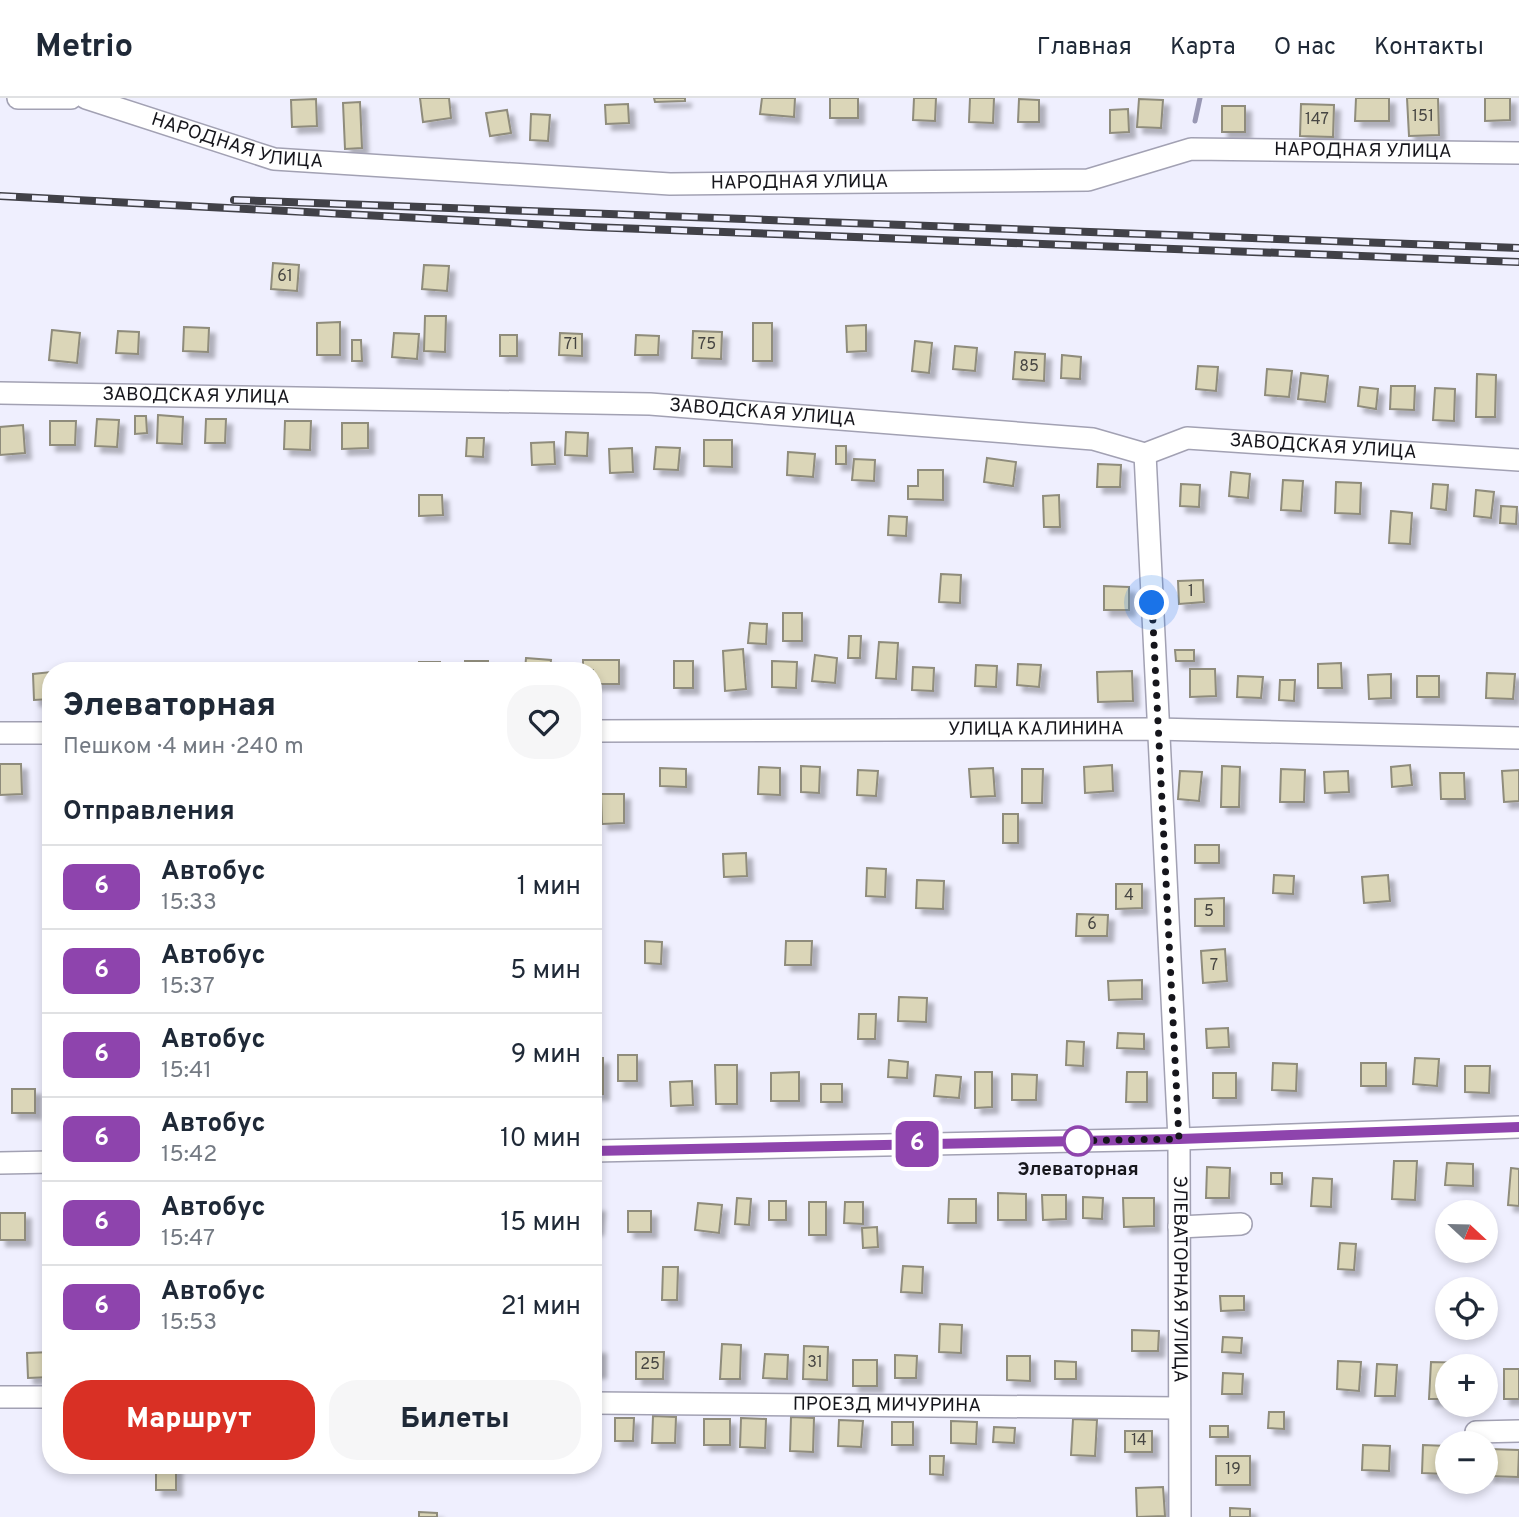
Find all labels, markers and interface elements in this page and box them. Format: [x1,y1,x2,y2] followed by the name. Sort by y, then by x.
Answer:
[35,27,133,69] text: Metrio
[1037,33,1132,63] text: Главная
[1170,33,1236,63] text: Карта
[1274,33,1336,63] text: О нас
[1374,33,1484,63] text: Контакты
[1412,107,1434,127] house number: 151
[148,108,324,174] street label: НАРОДНАЯ УЛИЦА
[1305,110,1329,130] house number: 147
[1274,138,1452,164] street label: НАРОДНАЯ УЛИЦА
[711,170,888,196] street label: НАРОДНАЯ УЛИЦА
[277,267,293,287] house number: 61
[564,335,578,355] house number: 71
[698,335,716,355] house number: 75
[1019,357,1039,377] house number: 85
[102,383,290,410] street label: ЗАВОДСКАЯ УЛИЦА
[668,394,857,432] street label: ЗАВОДСКАЯ УЛИЦА
[1229,429,1418,465] street label: ЗАВОДСКАЯ УЛИЦА
[1188,582,1194,602] house number: 1
[1134,585,1169,620] your location
[507,685,581,759] button: heart
[63,686,276,728] text: Элеваторная
[948,717,1124,742] street label: УЛИЦА КАЛИНИНА
[63,733,304,762] text: Пешком · 4 мин · 240 m
[63,796,235,829] text: Отправления
[161,856,266,889] text: Автобус
[517,871,581,904] text: 1 мин
[94,872,109,902] text: 6
[1124,886,1134,906] house number: 4
[161,889,217,918] text: 15:33
[1204,902,1214,922] house number: 5
[1087,915,1097,935] house number: 6
[161,940,266,973] text: Автобус
[510,955,581,988] text: 5 мин
[94,956,109,986] text: 6
[1210,956,1218,976] house number: 7
[161,973,215,1002] text: 15:37
[161,1024,266,1057] text: Автобус
[511,1039,581,1072] text: 9 мин
[94,1040,109,1070] text: 6
[161,1057,212,1086] text: 15:41
[161,1108,266,1141] text: Автобус
[894,1121,940,1167] line badge: 6
[500,1123,581,1156] text: 10 мин
[94,1124,109,1154] text: 6
[1063,1126,1093,1156] marker: Элеваторная
[910,1129,924,1159] text: 6
[161,1141,217,1170] text: 15:42
[1017,1158,1139,1182] place label: Элеваторная
[1167,1176,1192,1383] street label: ЭЛЕВАТОРНАЯ УЛИЦА
[161,1192,266,1225] text: Автобус
[1435,1200,1498,1264] north arrow
[1435,1200,1498,1494] map controls
[501,1207,581,1240] text: 15 мин
[94,1208,109,1238] text: 6
[161,1225,215,1254] text: 15:47
[161,1276,266,1309] text: Автобус
[1435,1277,1498,1340] button: locate
[501,1291,581,1324] text: 21 мин
[94,1292,109,1322] text: 6
[161,1309,217,1338] text: 15:53
[807,1353,823,1373] house number: 31
[1435,1354,1498,1417] button: +
[640,1355,660,1375] house number: 25
[63,1380,315,1460] button: Маршрут
[329,1380,581,1460] button: Билеты
[793,1393,981,1418] street label: ПРОЕЗД МИЧУРИНА
[1131,1431,1147,1451] house number: 14
[1435,1431,1498,1494] button: −
[1225,1460,1241,1480] house number: 19

